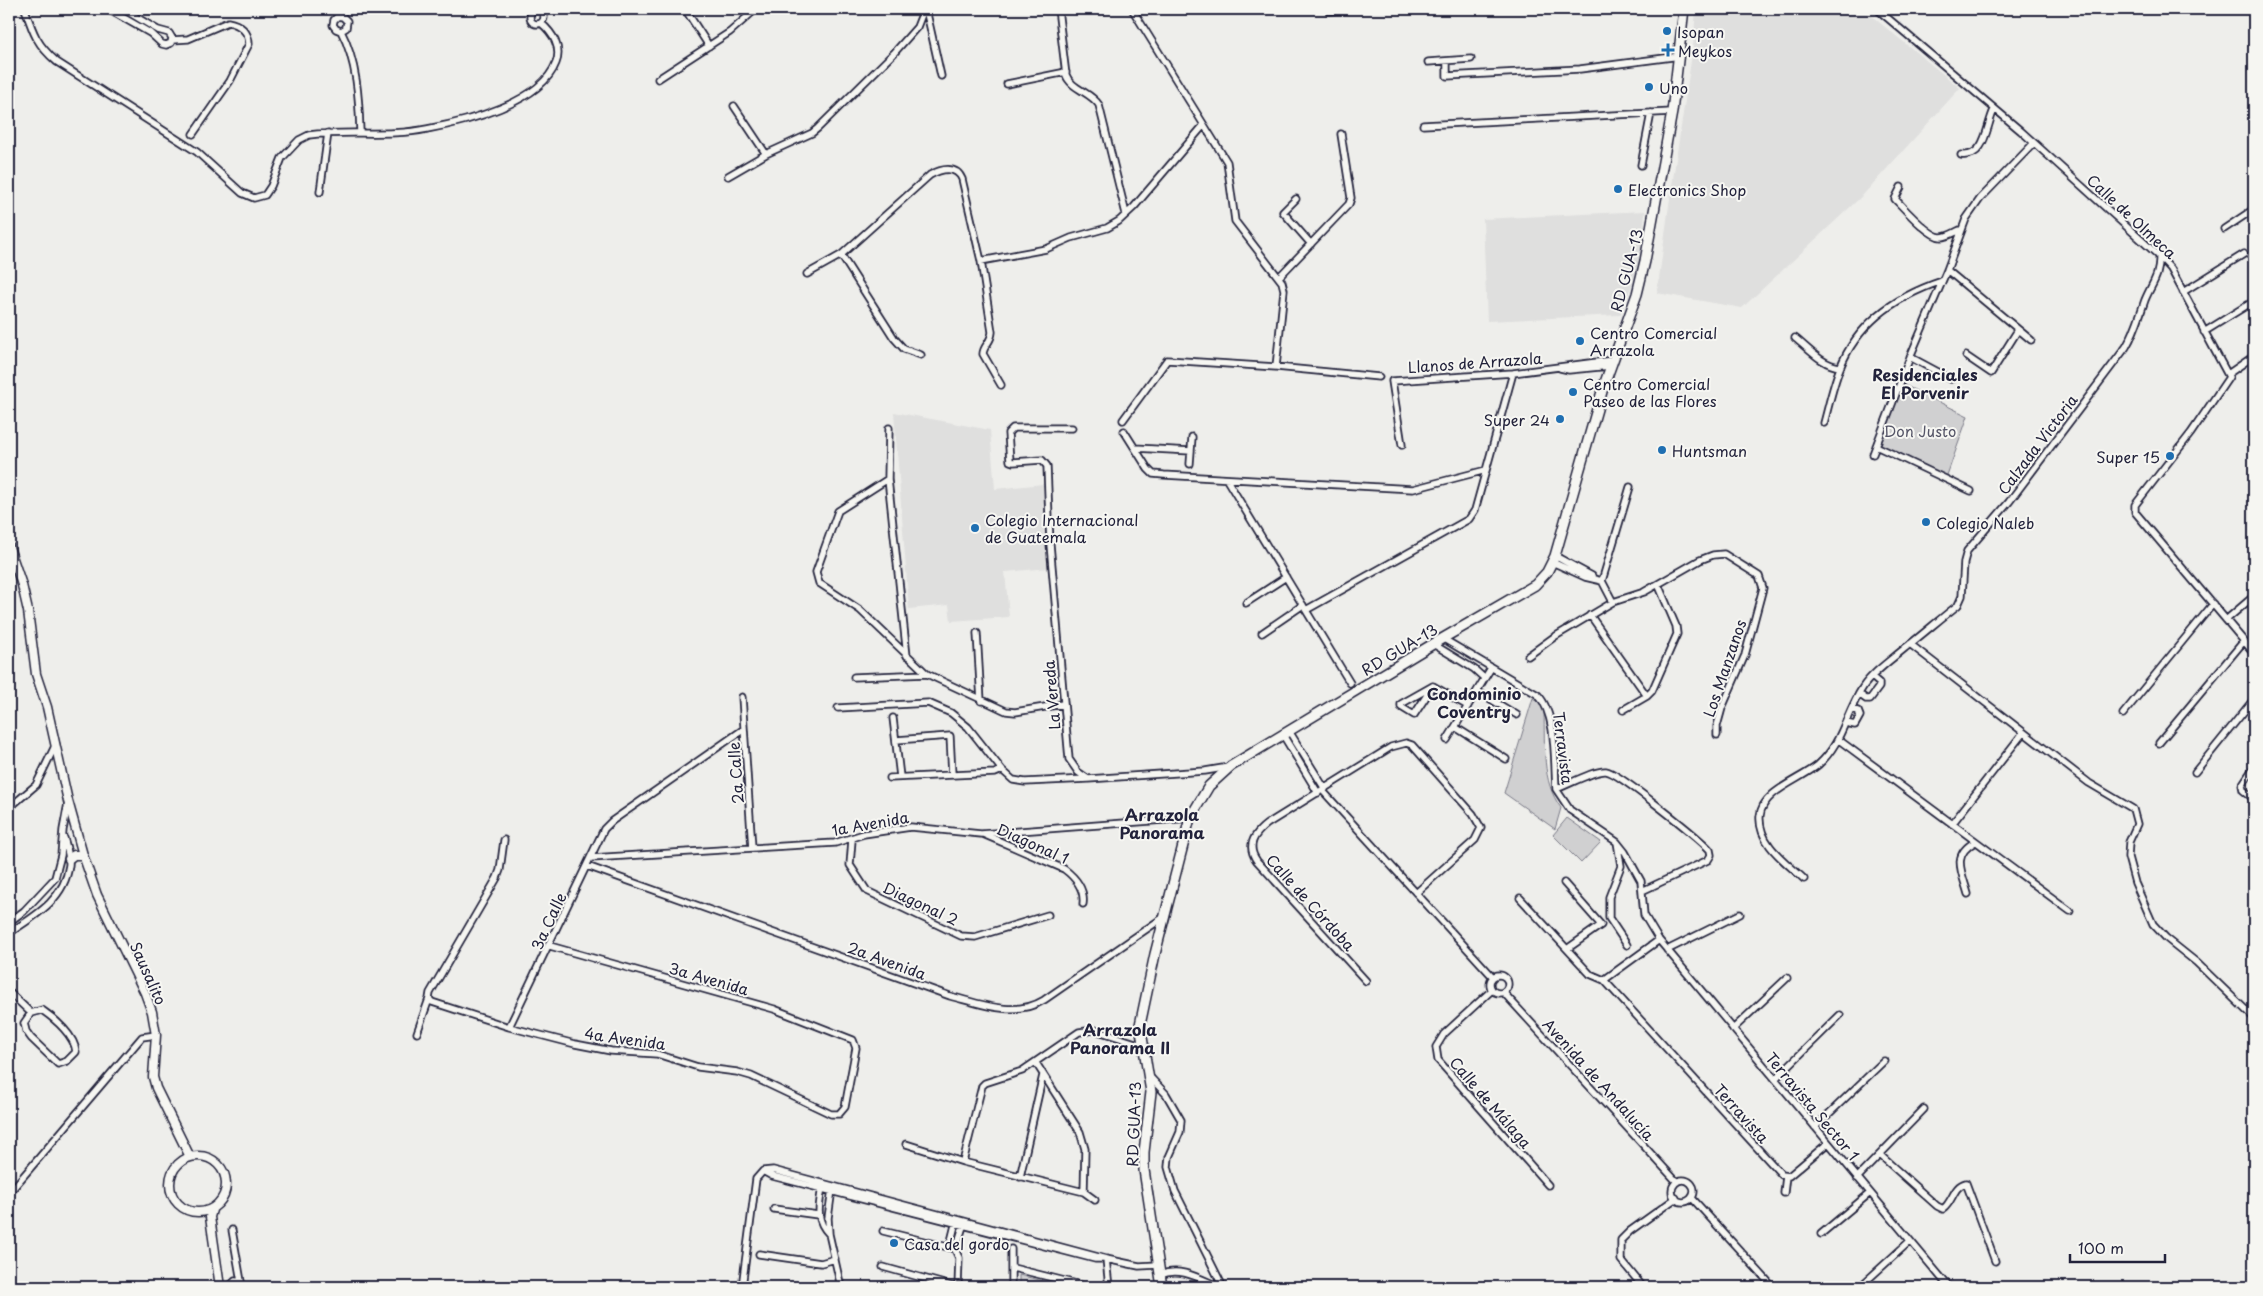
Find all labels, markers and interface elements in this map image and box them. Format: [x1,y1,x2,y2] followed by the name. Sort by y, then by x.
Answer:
[1677,20,1724,43] place label: Isopan
[1661,25,1673,37] marker: Isopan
[1678,39,1732,62] place label: Meykos
[1662,44,1674,56] marker: Meykos
[1659,76,1688,99] place label: Uno
[1643,81,1655,93] marker: Uno
[2082,168,2182,264] street label: Calle de Olmeca
[1628,178,1746,201] place label: Electronics Shop
[1612,183,1624,195] marker: Electronics Shop
[1604,226,1648,314] street label: RD GUA-13
[1590,321,1717,361] place label: Centro Comercial Arrazola
[1574,335,1586,347] marker: Centro Comercial Arrazola
[1407,346,1544,378] street label: Llanos de Arrazola
[1872,362,1978,404] district label: Residenciales El Porvenir
[1583,372,1717,412] place label: Centro Comercial Paseo de las Flores
[1567,386,1579,398] marker: Centro Comercial Paseo de las Flores
[1992,388,2083,499] street label: Calzada Victoria
[1484,408,1550,431] place label: Super 24
[1554,413,1566,425] marker: Super 24
[1884,419,1956,442] park label: Don Justo
[1672,439,1747,462] place label: Huntsman
[1656,444,1668,456] marker: Huntsman
[2096,445,2160,468] place label: Super 15
[2164,450,2176,462] marker: Super 15
[985,508,1138,548] place label: Colegio Internacional de Guatemala
[1936,511,2034,534] place label: Colegio Naleb
[1920,516,1932,528] marker: Colegio Naleb
[969,522,981,534] marker: Colegio Internacional de Guatemala
[1697,616,1751,720] street label: Los Manzanos
[1356,617,1442,681] street label: RD GUA-13
[1036,658,1065,731] street label: La Vereda
[1427,681,1521,723] district label: Condominio Coventry
[1548,710,1580,786] street label: Terravista
[721,741,749,805] street label: 2a Calle
[1119,802,1205,844] district label: Arrazola Panorama
[830,805,911,841] street label: 1a Avenida
[993,817,1073,869] street label: Diagonal 1
[1261,848,1361,956] street label: Calle de Córdoba
[879,875,963,931] street label: Diagonal 2
[525,888,571,954] street label: 3a Calle
[845,935,930,985] street label: 2a Avenida
[125,938,173,1008] street label: Sausalito
[666,956,752,1000] street label: 3a Avenida
[1538,1013,1660,1146] street label: Avenida de Andalucía
[1070,1017,1170,1059] district label: Arrazola Panorama II
[583,1021,668,1055] street label: 4a Avenida
[1761,1047,1865,1165] street label: Terravista Sector 1
[1445,1051,1537,1153] street label: Calle de Málaga
[1709,1078,1775,1148] street label: Terravista
[1120,1081,1146,1167] street label: RD GUA-13
[2070,1231,2166,1263] scale bar
[904,1232,1009,1255] place label: Casa del gordo
[2078,1236,2124,1259] text: 100 m
[888,1237,900,1249] marker: Casa del gordo

